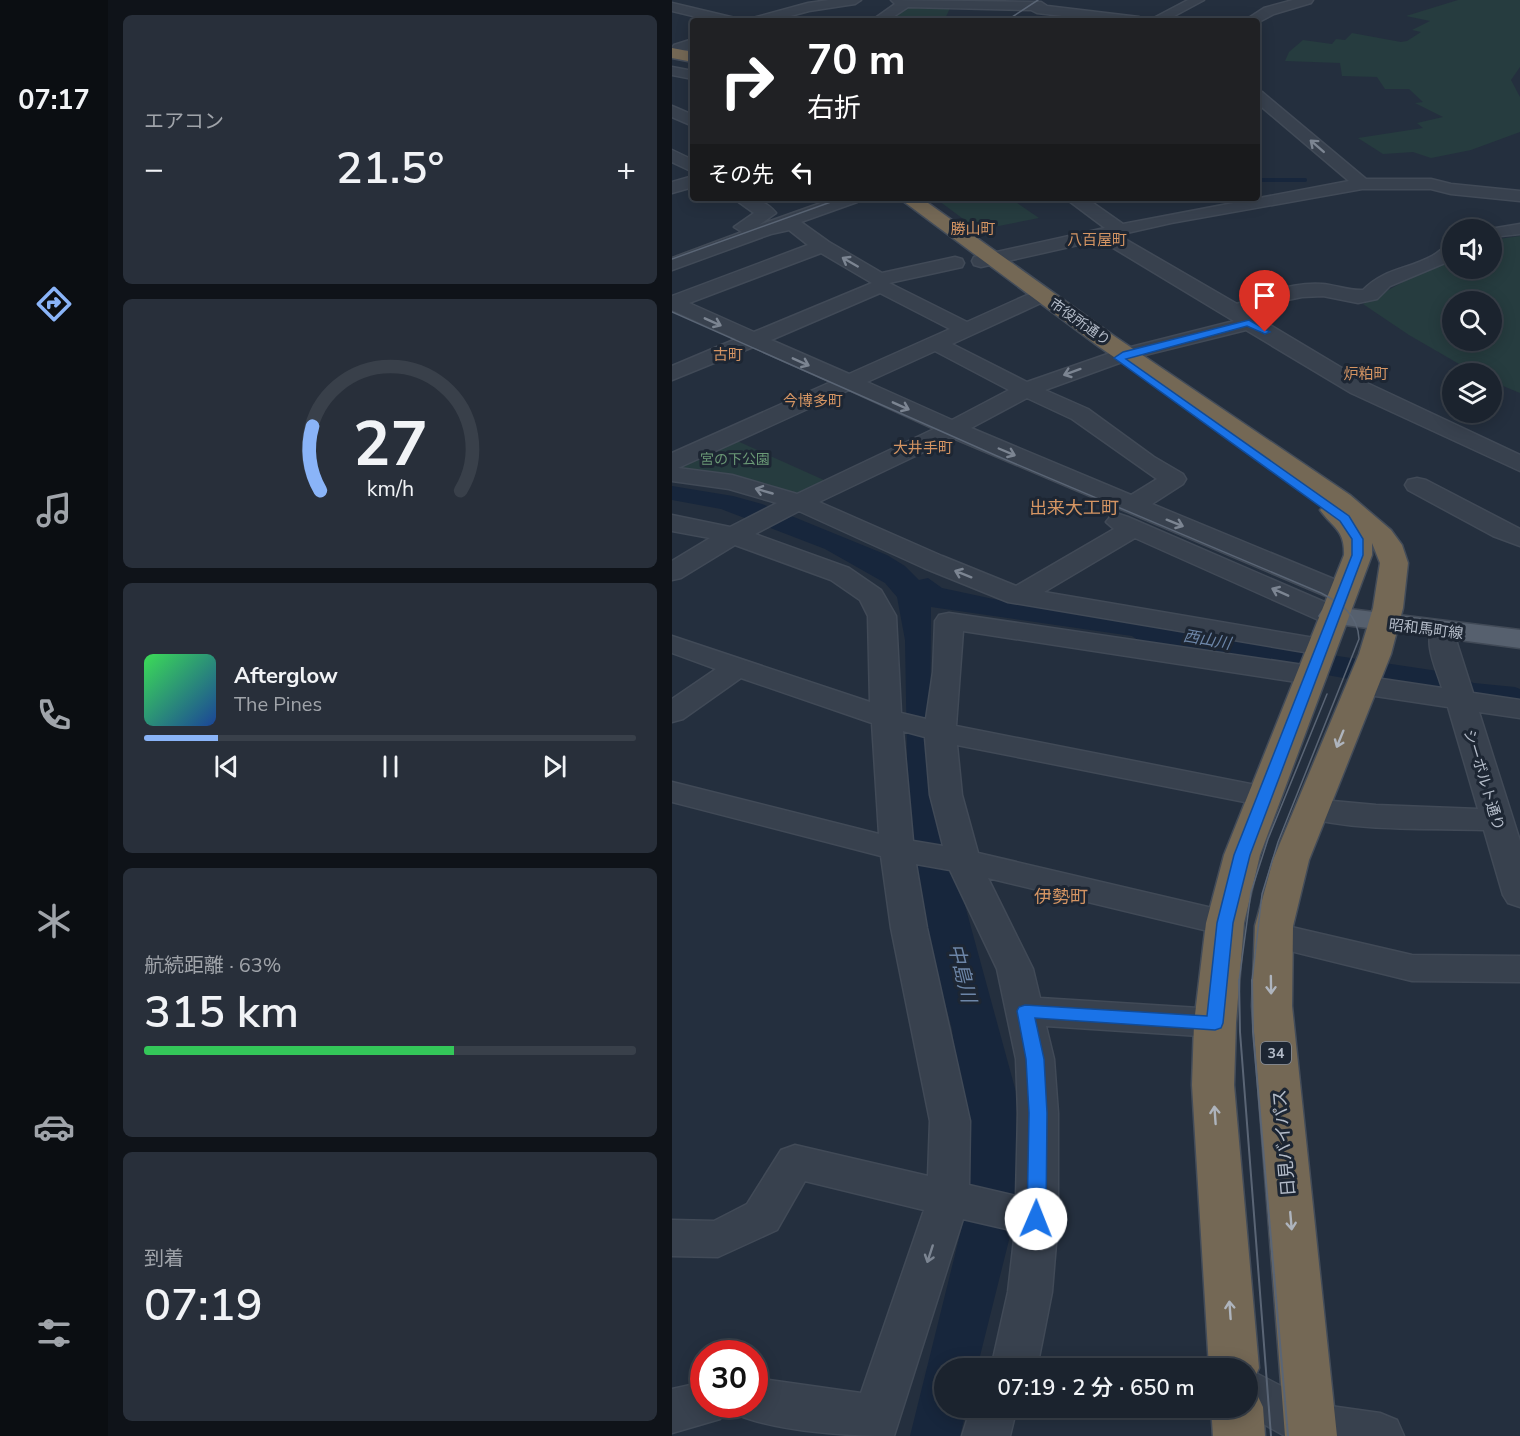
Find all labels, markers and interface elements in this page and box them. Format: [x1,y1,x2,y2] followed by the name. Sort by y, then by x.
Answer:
[807,32,906,89] text: 70 m
[708,42,786,120] icon: right
[18,82,90,119] text: 07:17
[807,90,861,127] text: 右折
[144,108,224,135] text: エアコン
[336,138,444,199] text: 21.5°
[1310,139,1325,153] one-way arrow
[144,147,164,192] text: −
[616,147,636,192] text: +
[786,156,819,189] icon: left
[708,160,774,190] text: その先
[950,219,996,239] district label: 勝山町
[1442,219,1502,423] map controls
[1442,219,1502,279] button: sound
[1067,230,1127,250] district label: 八百屋町
[842,256,859,268] one-way arrow
[1239,270,1290,332] pin
[1248,279,1281,312] icon: arrive
[33,283,75,325] icon: directions
[1442,291,1502,351] button: search
[1046,294,1114,350] street label: 市役所通り
[703,316,721,328] one-way arrow
[713,345,743,365] district label: 古町
[792,357,810,368] one-way arrow
[1442,363,1502,423] button: layers
[1343,364,1389,384] district label: 炉粕町
[1063,368,1082,379] one-way arrow
[783,391,843,411] district label: 今博多町
[891,401,909,412] one-way arrow
[353,402,427,487] text: 27
[893,438,953,458] district label: 大井手町
[997,446,1015,458] one-way arrow
[700,450,770,469] park label: 宮の下公園
[366,474,414,504] text: km/h
[755,485,774,496] one-way arrow
[33,489,75,531] icon: music
[1029,496,1119,520] district label: 出来大工町
[1166,518,1184,529] one-way arrow
[955,568,973,579] one-way arrow
[1271,586,1289,597] one-way arrow
[1388,615,1464,643] street label: 昭和馬町線
[1181,625,1235,655] water label: 西山川
[234,661,338,691] text: Afterglow
[234,691,322,718] text: The Pines
[33,694,75,736] icon: phone
[1459,727,1509,833] street label: シーボルト通り
[1334,729,1345,748] one-way arrow
[210,750,243,783] icon: previous
[374,750,407,783] icon: pause
[538,750,571,783] icon: next
[1034,885,1088,909] district label: 伊勢町
[33,900,75,942] icon: climate
[942,941,983,1007] water label: 中島川
[144,952,281,979] text: 航続距離 · 63%
[1265,975,1277,995] one-way arrow
[144,982,299,1043] text: 315 km
[1261,1042,1291,1064] road number: 34
[1267,1088,1301,1198] street label: 日見バイパス
[33,1106,75,1148] icon: car
[1209,1106,1220,1126] one-way arrow
[1004,1187,1068,1251] position arrow
[1286,1211,1297,1231] one-way arrow
[144,1245,184,1272] text: 到着
[924,1245,935,1264] one-way arrow
[144,1275,263,1336] text: 07:19
[1224,1300,1235,1320] one-way arrow
[33,1312,75,1354] icon: filters
[690,1340,768,1418] speed limit sign: 30
[997,1373,1195,1403] text: 07:19 · 2 分 · 650 m

